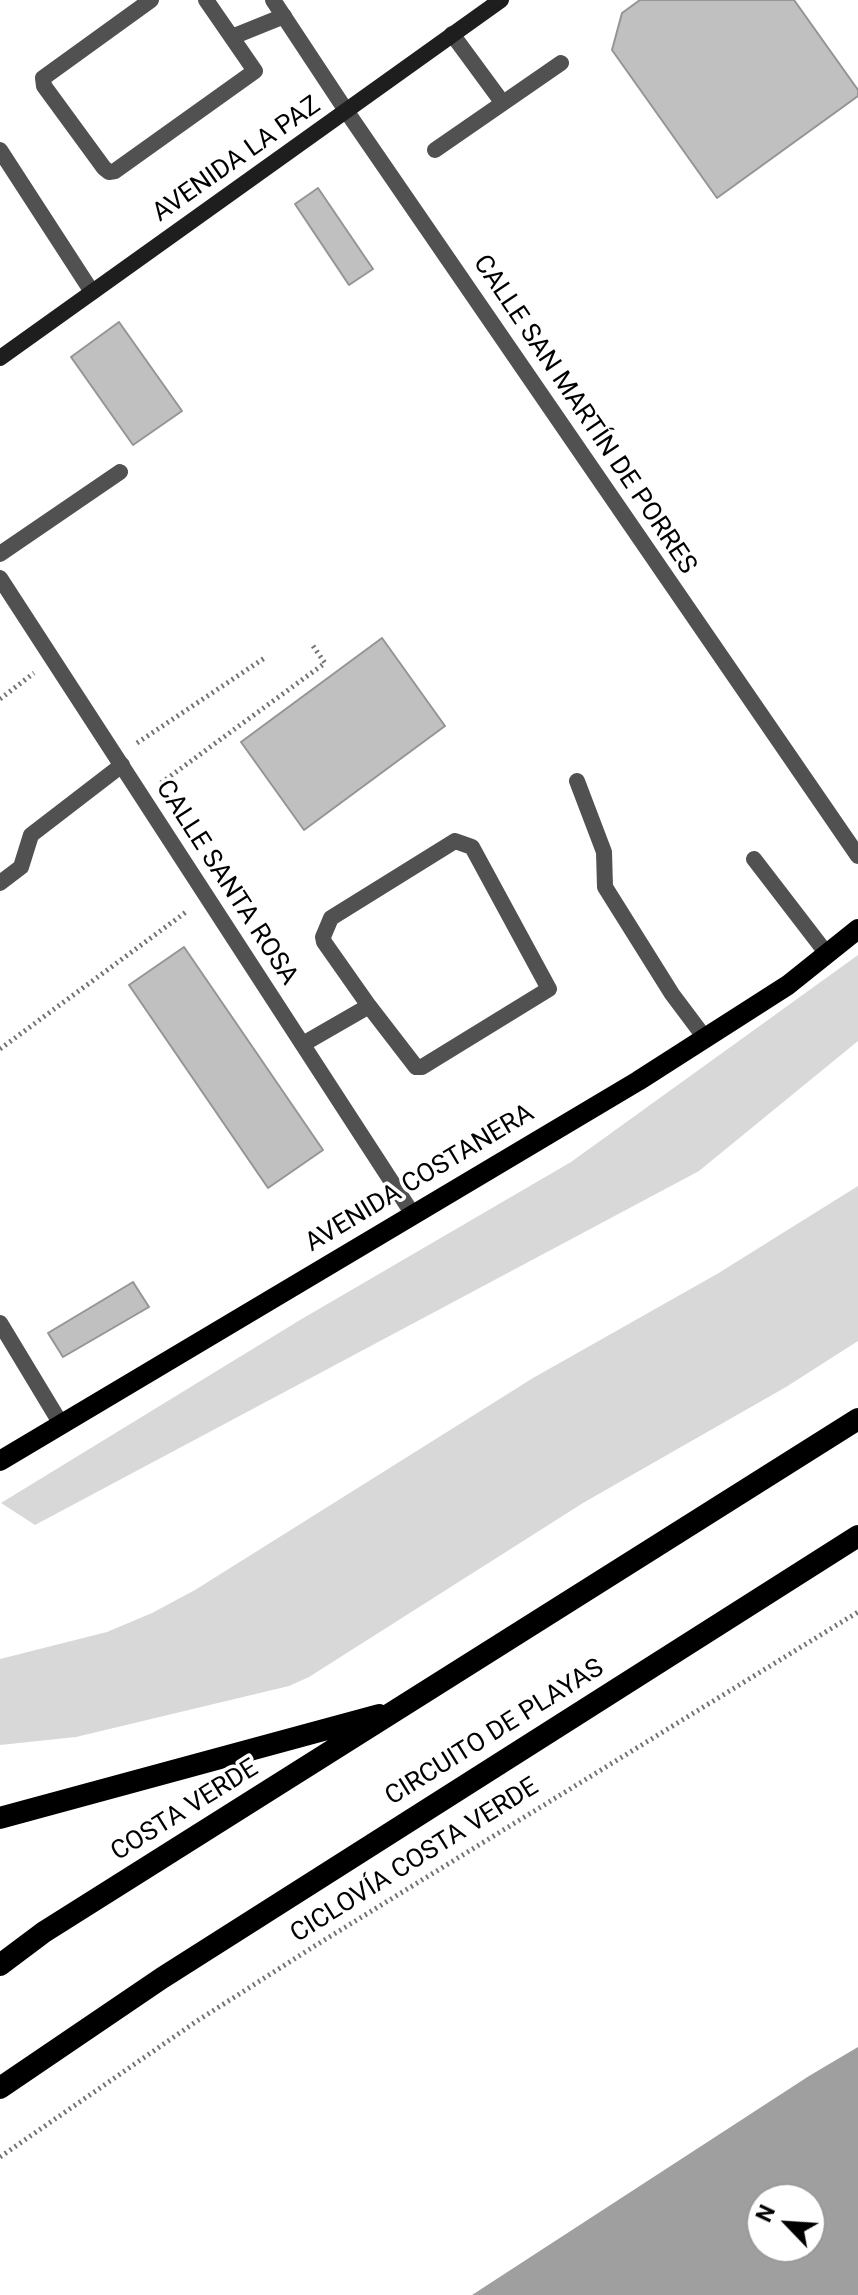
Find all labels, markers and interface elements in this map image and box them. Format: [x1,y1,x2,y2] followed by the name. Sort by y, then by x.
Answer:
[147,90,327,230] street label: AVENIDA LA PAZ
[465,250,703,580] street label: CALLE SAN MARTÍN DE PORRES
[148,775,304,991] street label: CALLE SANTA ROSA
[300,1098,540,1260] street label: AVENIDA COSTANERA
[380,1653,610,1813] street label: CIRCUITO DE PLAYAS
[106,1753,264,1869] street label: COSTA VERDE
[285,1772,545,1950] street label: CICLOVÍA COSTA VERDE
[746,2183,826,2263] north arrow
[751,2201,780,2226] text: N

